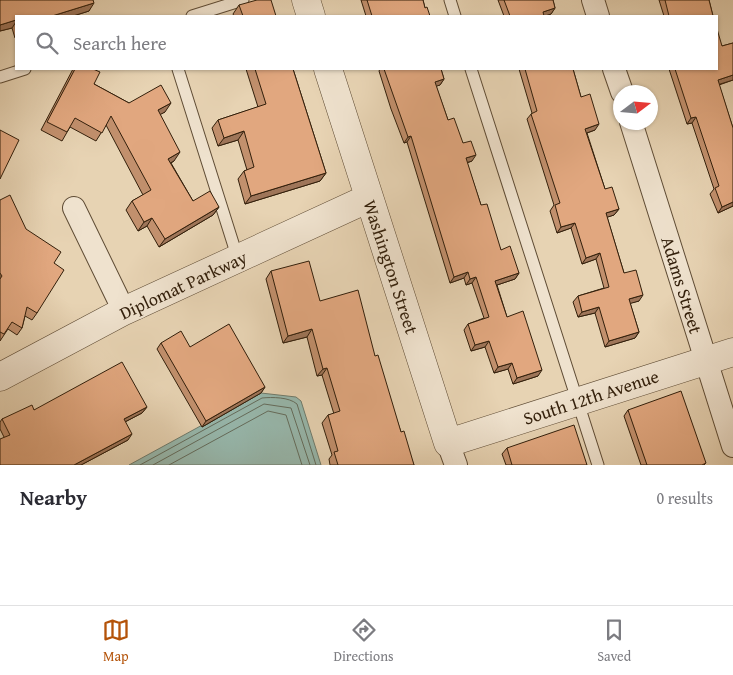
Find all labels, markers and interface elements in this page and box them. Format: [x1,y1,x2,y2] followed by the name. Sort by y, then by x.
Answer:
[15,15,718,70] search box
[33,29,61,57] icon: search
[73,29,167,57] text: Search here
[613,85,658,130] north arrow
[357,196,426,338] street label: Washington Street
[654,233,710,338] street label: Adams Street
[115,244,251,326] street label: Diplomat Parkway
[520,362,662,432] street label: South 12th Avenue
[20,482,87,513] text: Nearby
[656,486,713,510] text: 0 results
[102,616,130,666] tab: Map
[333,616,394,666] tab: Directions
[597,616,631,666] tab: Saved

